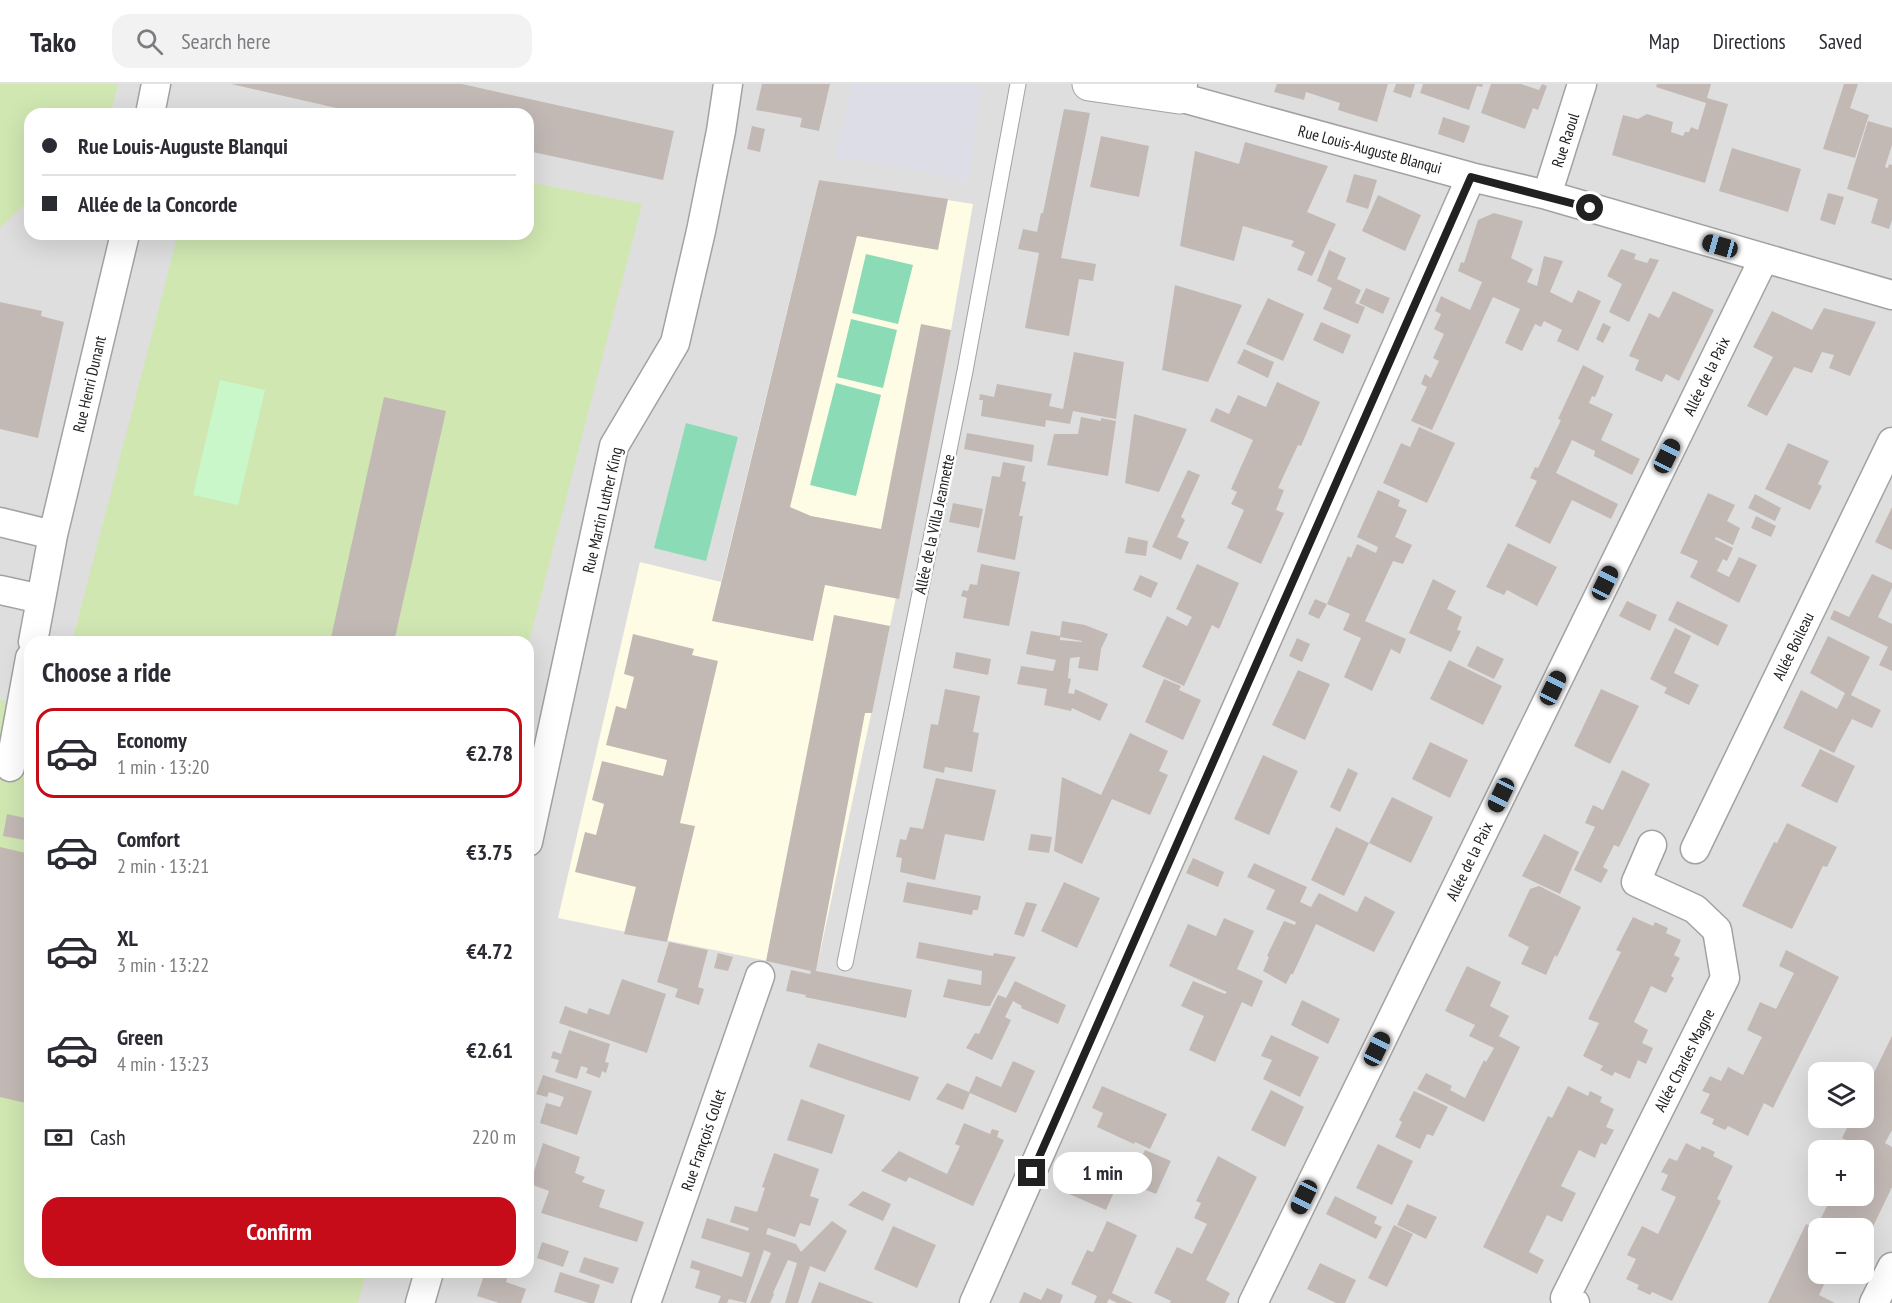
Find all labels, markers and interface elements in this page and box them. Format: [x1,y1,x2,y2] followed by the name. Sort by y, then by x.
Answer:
[112,14,532,68] search box
[30,23,76,60] text: Tako
[133,25,166,58] icon: search
[181,27,271,55] text: Search here
[1649,28,1680,55] text: Map
[1713,28,1786,55] text: Directions
[1819,28,1862,55] text: Saved
[1547,110,1583,170] street label: Rue Raoul
[1296,120,1444,178] street label: Rue Louis-Auguste Blanqui
[78,132,288,160] text: Rue Louis-Auguste Blanqui
[78,190,237,218] text: Allée de la Concorde
[1576,194,1603,221] route start
[1700,232,1740,260] car
[68,333,110,434] street label: Rue Henri Dunant
[1678,333,1734,419] street label: Allée de la Paix
[1651,436,1683,476] car
[578,445,626,575] street label: Rue Martin Luther King
[909,452,959,596] street label: Allée de la Villa Jeannette
[1589,563,1621,603] car
[1768,609,1818,683] street label: Allée Boileau
[42,655,171,689] text: Choose a ride
[1537,668,1569,708] car
[45,726,99,780] icon: car
[117,726,187,754] text: Economy
[466,739,513,767] text: €2.78
[117,754,209,780] text: 1 min · 13:20
[1485,775,1517,815] car
[1441,818,1497,904] street label: Allée de la Paix
[45,825,99,879] icon: car
[117,825,180,853] text: Comfort
[466,838,513,866] text: €3.75
[117,853,209,879] text: 2 min · 13:21
[45,924,99,978] icon: car
[117,924,138,952] text: XL
[466,937,513,965] text: €4.72
[117,952,209,978] text: 3 min · 13:22
[1649,1005,1719,1115] street label: Allée Charles Magne
[45,1023,99,1077] icon: car
[117,1023,163,1051] text: Green
[1361,1029,1393,1069] car
[466,1036,513,1064] text: €2.61
[117,1051,209,1077] text: 4 min · 13:23
[1808,1062,1874,1284] map controls
[1808,1062,1874,1128] button: layers
[676,1086,730,1193] street label: Rue François Collet
[42,1121,75,1154] icon: cash
[90,1123,126,1151] text: Cash
[472,1124,516,1150] text: 220 m
[1808,1140,1874,1206] button: +
[1053,1152,1152,1194] callout: 1 min
[1018,1159,1045,1186] route end
[1082,1160,1123,1186] text: 1 min
[1288,1177,1320,1217] car
[42,1197,516,1266] button: Confirm
[1808,1218,1874,1284] button: −

